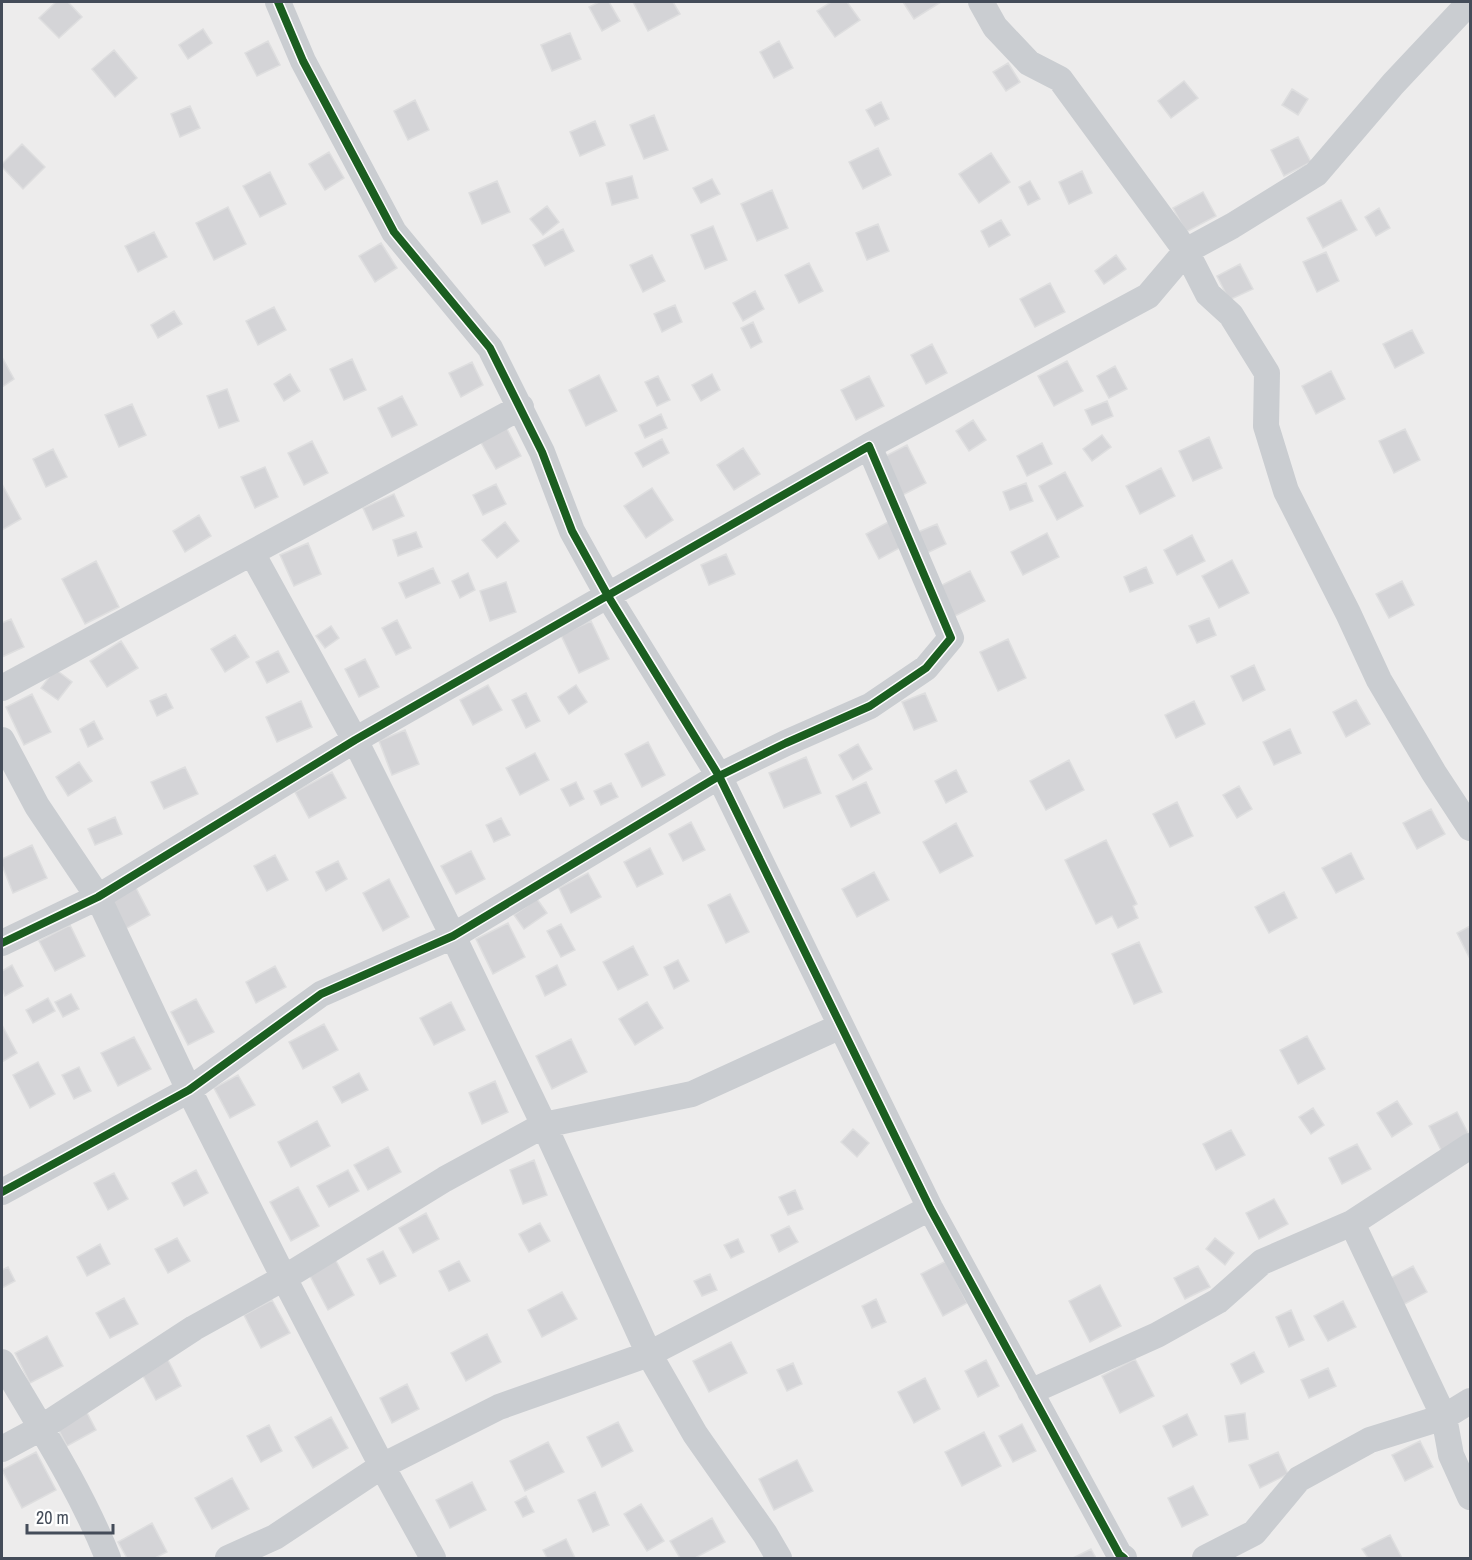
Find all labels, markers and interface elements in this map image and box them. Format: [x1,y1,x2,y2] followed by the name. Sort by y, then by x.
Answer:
[27,1497,112,1535] scale bar
[36,1505,69,1530] text: 20 m

